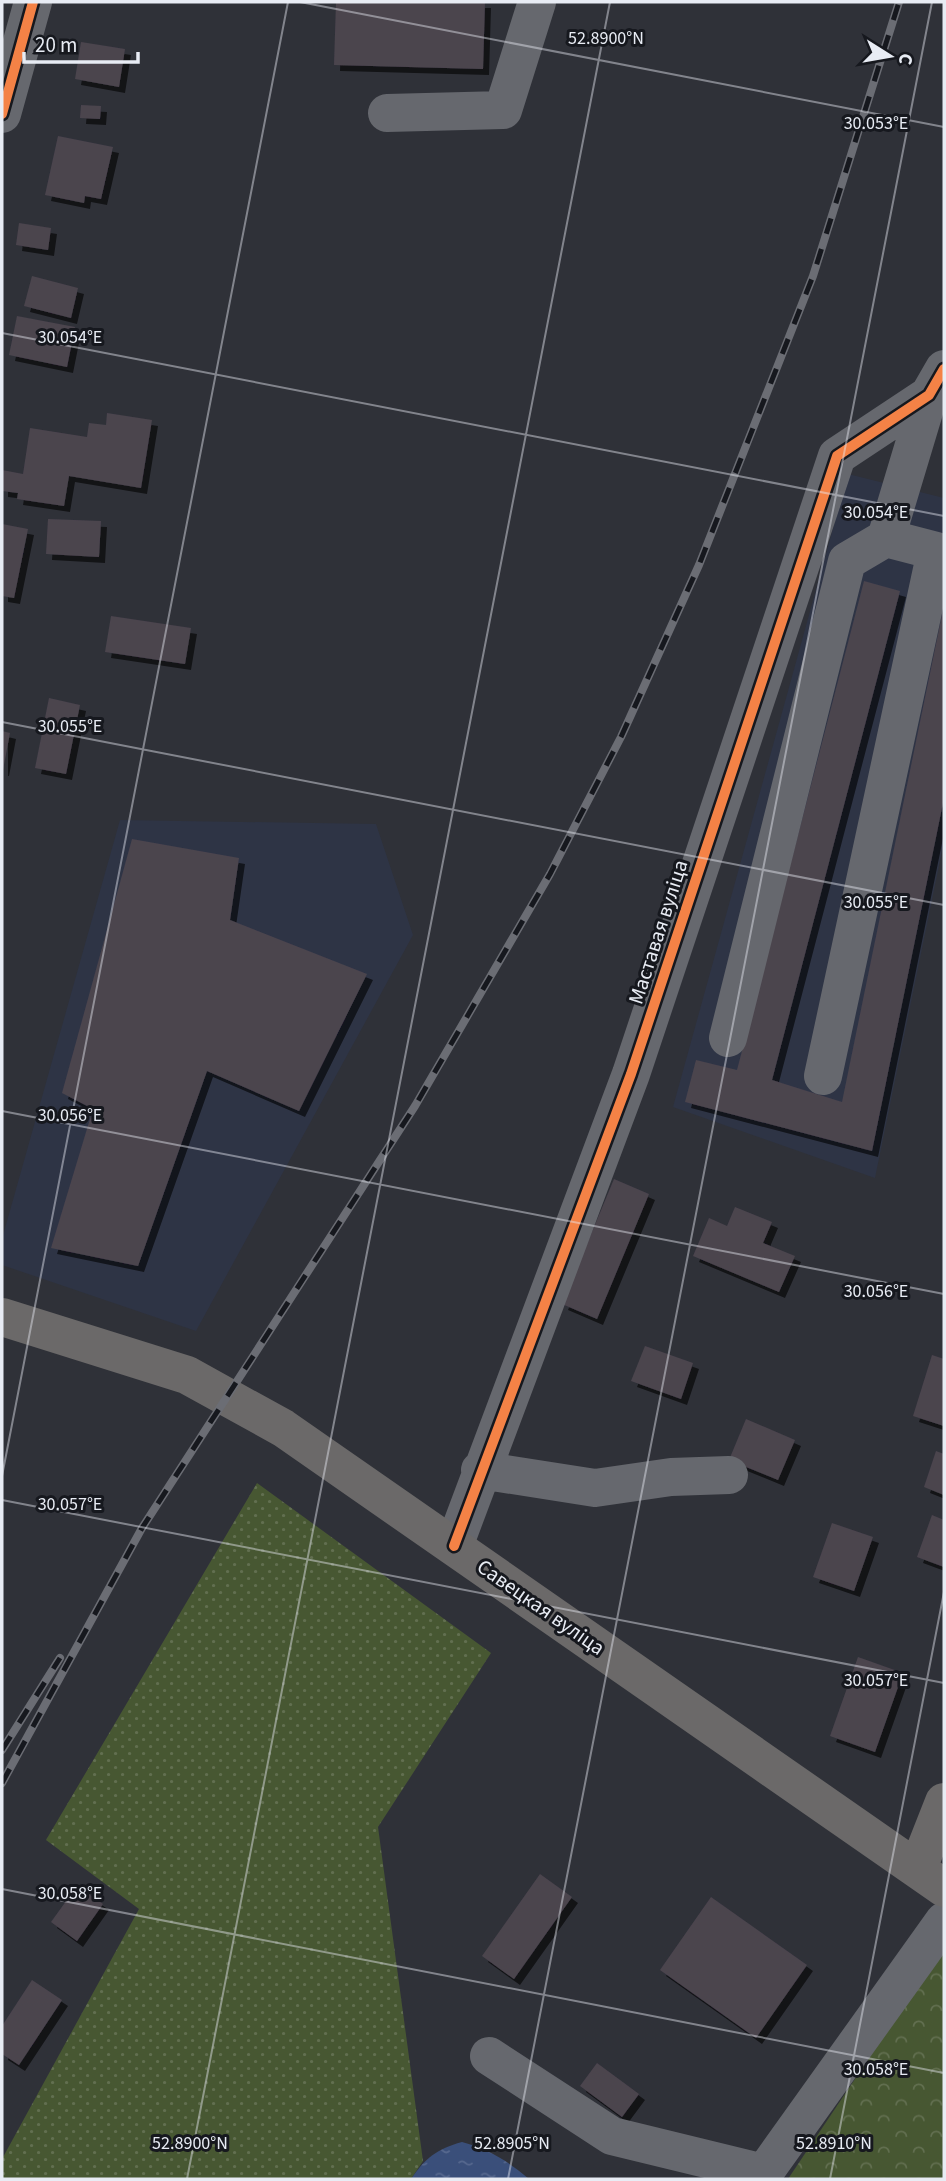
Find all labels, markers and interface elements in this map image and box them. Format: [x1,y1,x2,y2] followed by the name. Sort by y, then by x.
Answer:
[24,21,138,65] scale bar
[855,21,925,91] north arrow
[568,26,644,51] text: 52.8900°N
[35,30,77,60] text: 20 m
[891,51,920,67] text: С
[844,111,908,136] text: 30.053°E
[38,325,102,350] text: 30.054°E
[844,500,908,525] text: 30.054°E
[38,714,102,739] text: 30.055°E
[621,856,695,1008] street label: Маставая вуліца
[844,890,908,915] text: 30.055°E
[38,1103,102,1128] text: 30.056°E
[844,1279,908,1304] text: 30.056°E
[38,1492,102,1517] text: 30.057°E
[471,1552,611,1662] street label: Савецкая вуліца
[844,1668,908,1693] text: 30.057°E
[38,1881,102,1906] text: 30.058°E
[844,2057,908,2082] text: 30.058°E
[152,2131,228,2156] text: 52.8900°N
[474,2131,550,2156] text: 52.8905°N
[796,2131,872,2156] text: 52.8910°N

